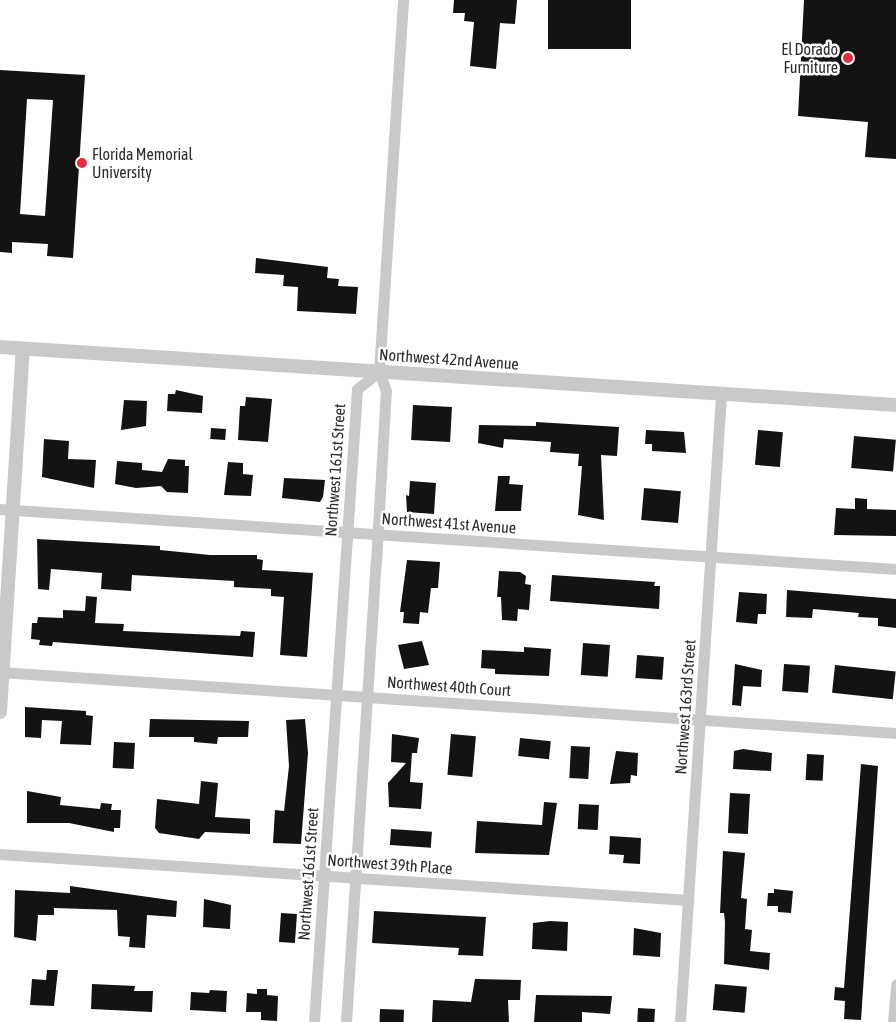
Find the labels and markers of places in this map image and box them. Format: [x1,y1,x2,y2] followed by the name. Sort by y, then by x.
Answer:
[781,39,838,77] place label: El Dorado Furniture
[842,52,854,64] marker: El Dorado Furniture
[92,144,193,182] place label: Florida Memorial University
[76,157,88,169] marker: Florida Memorial University

